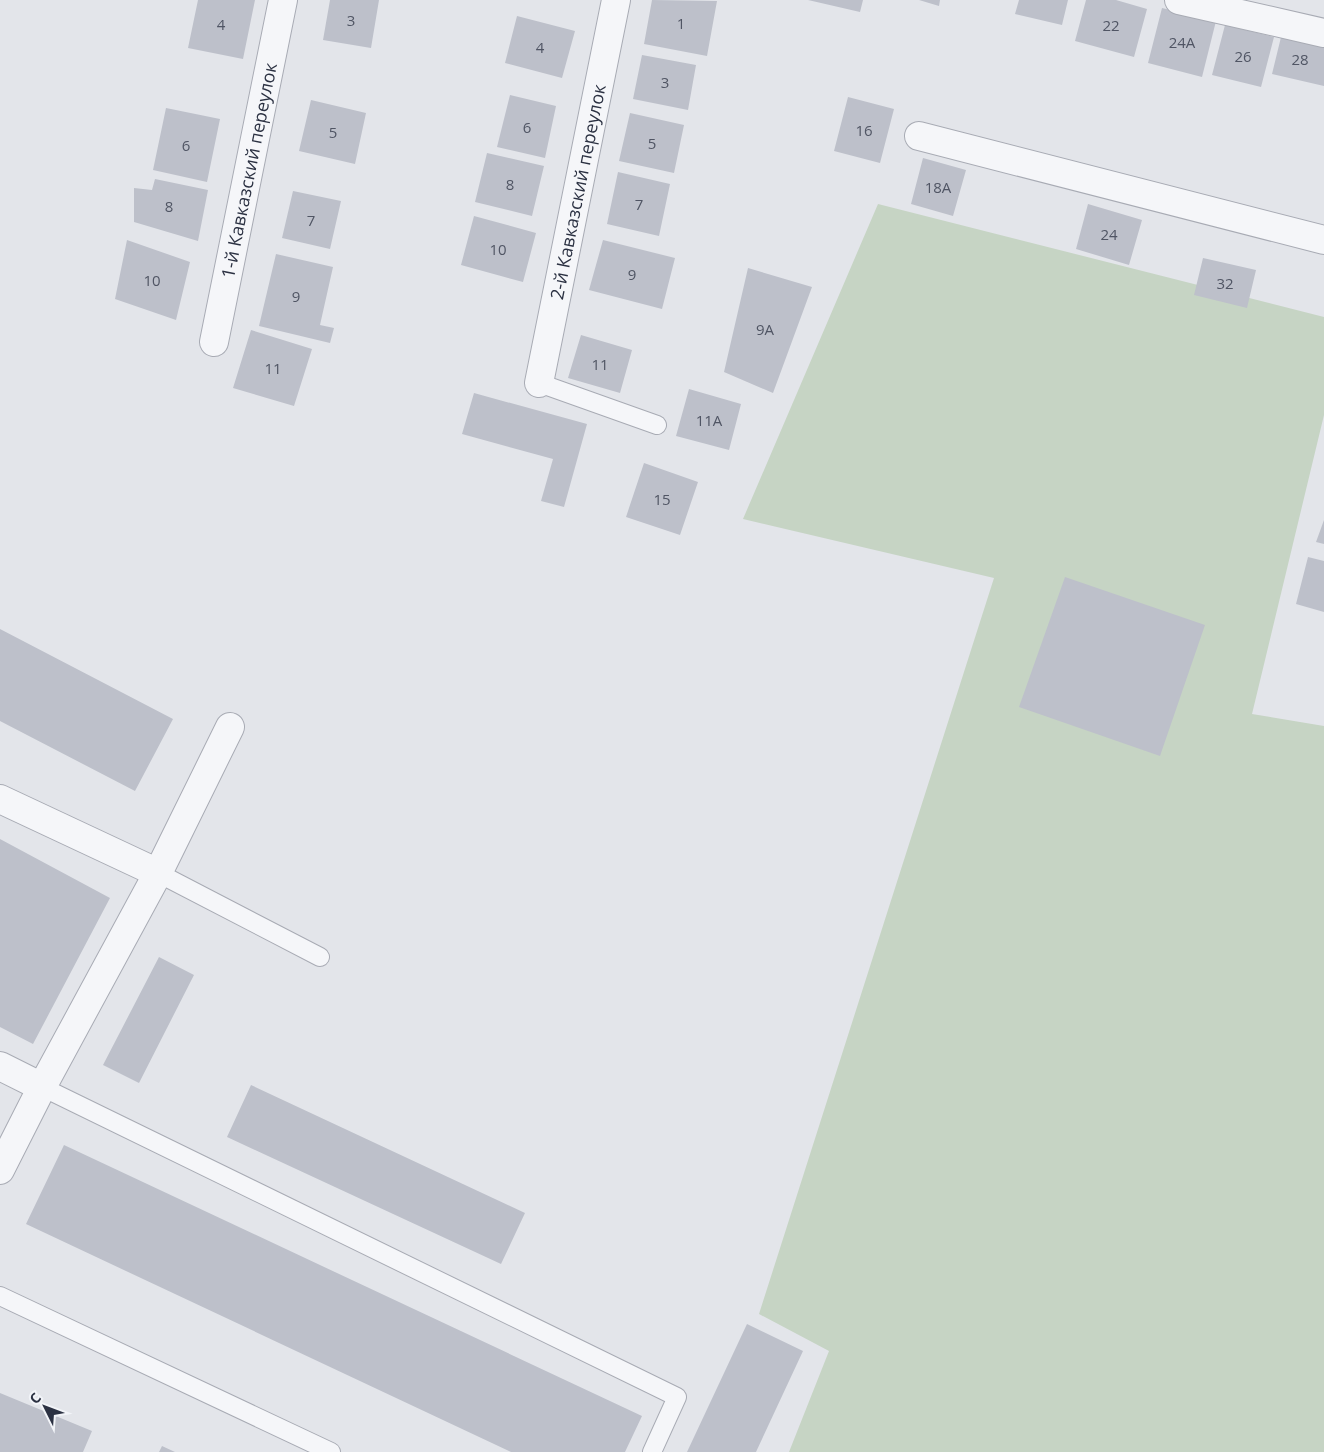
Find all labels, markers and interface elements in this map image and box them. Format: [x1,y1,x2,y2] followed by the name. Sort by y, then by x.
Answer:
[347,10,355,30] house number: 3
[677,13,685,33] house number: 1
[217,14,226,34] house number: 4
[1102,15,1120,35] house number: 22
[1169,32,1196,52] house number: 24А
[536,37,545,57] house number: 4
[1234,46,1252,66] house number: 26
[1291,49,1309,69] house number: 28
[215,60,282,280] street label: 1-й Кавказский переулок
[661,72,669,92] house number: 3
[544,81,611,302] street label: 2-й Кавказский переулок
[523,117,531,137] house number: 6
[855,120,873,140] house number: 16
[329,122,337,142] house number: 5
[648,133,656,153] house number: 5
[182,135,190,155] house number: 6
[506,174,514,194] house number: 8
[925,177,952,197] house number: 18А
[635,194,643,214] house number: 7
[165,196,173,216] house number: 8
[307,210,315,230] house number: 7
[1100,224,1118,244] house number: 24
[489,239,507,259] house number: 10
[628,264,636,284] house number: 9
[143,270,161,290] house number: 10
[1216,273,1234,293] house number: 32
[292,286,300,306] house number: 9
[756,319,775,339] house number: 9А
[591,354,609,374] house number: 11
[264,358,282,378] house number: 11
[696,410,723,430] house number: 11А
[653,489,671,509] house number: 15
[20,1382,70,1432] north arrow
[25,1388,45,1408] text: С

